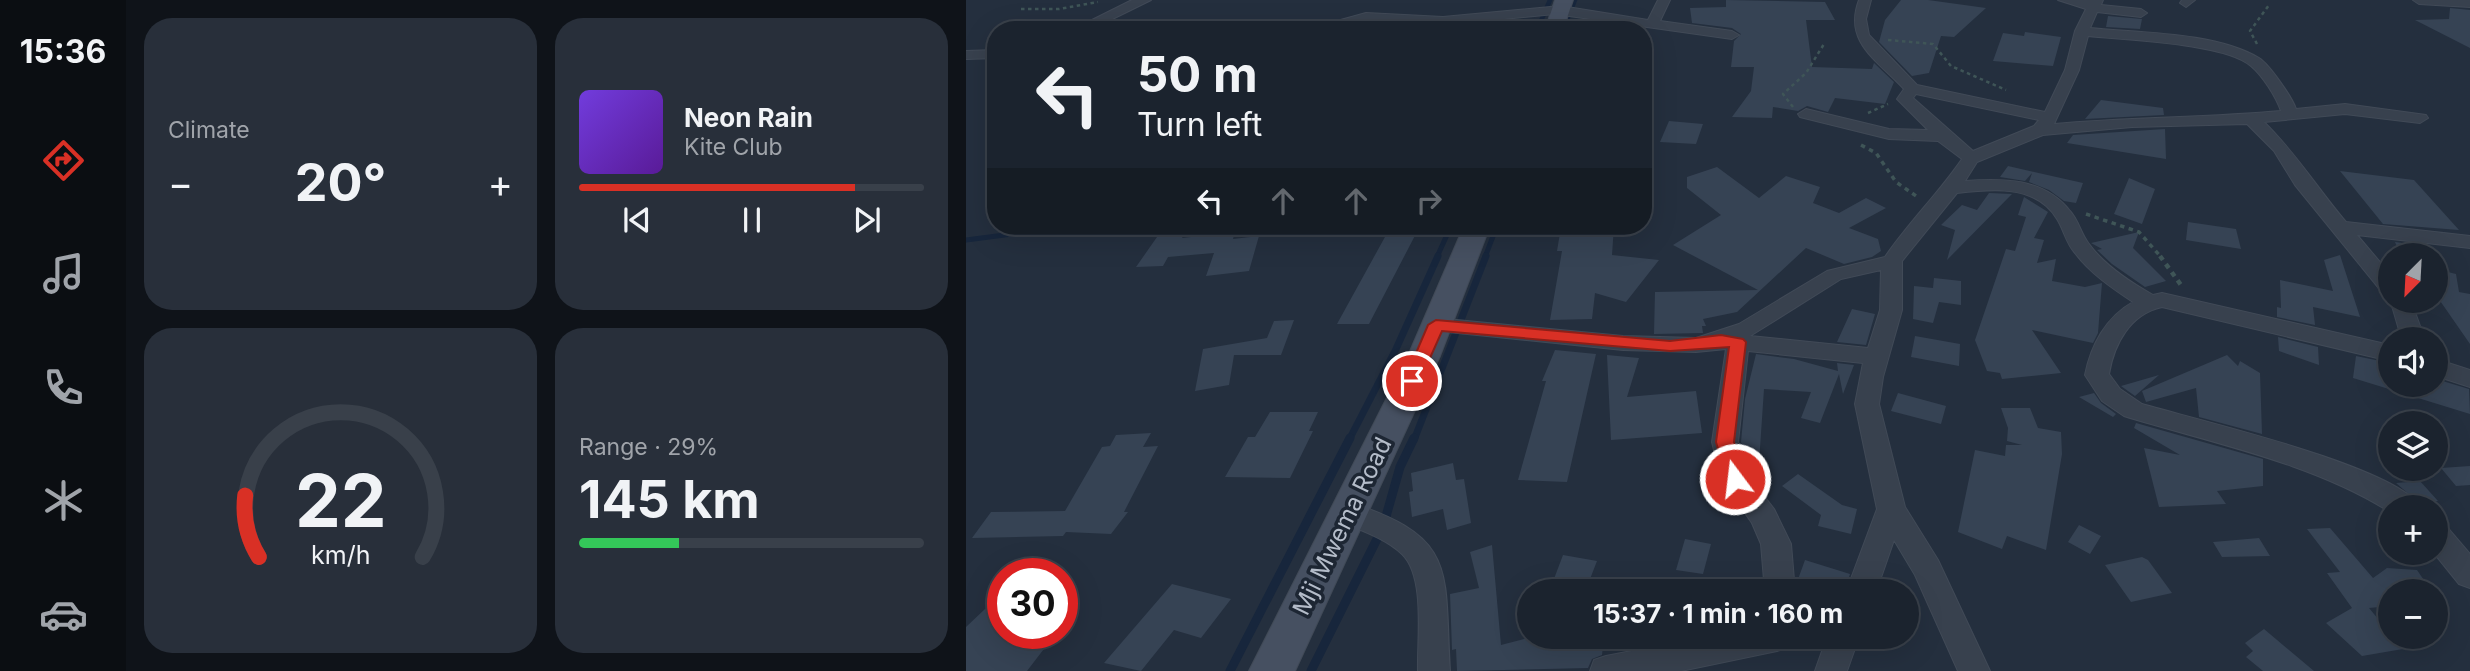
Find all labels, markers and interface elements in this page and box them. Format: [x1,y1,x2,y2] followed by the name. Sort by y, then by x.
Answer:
[20,32,106,71] text: 15:36
[1137,45,1258,104] text: 50 m
[1022,49,1113,140] icon: left
[684,102,813,133] text: Neon Rain
[1137,105,1262,144] text: Turn left
[168,116,250,144] text: Climate
[684,133,783,161] text: Kite Club
[39,136,88,185] icon: directions
[295,151,386,214] text: 20°
[168,160,193,206] text: −
[488,160,513,206] text: +
[1191,182,1229,220] icon: left
[1264,182,1302,220] icon: ahead
[1337,182,1375,220] icon: ahead
[1410,182,1448,220] icon: right
[618,201,656,239] icon: previous
[733,201,771,239] icon: pause
[848,201,886,239] icon: next
[2378,243,2448,313] north arrow
[2378,243,2448,649] map controls
[39,249,88,298] icon: music
[2378,327,2448,397] button: sound
[1382,351,1442,411] pin
[1393,362,1431,400] icon: arrive
[39,363,88,412] icon: phone
[2378,411,2448,481] button: layers
[1286,432,1398,620] street label: Mji Mwema Road
[579,433,718,461] text: Range · 29%
[1698,442,1772,516] position arrow
[295,456,386,545] text: 22
[579,468,760,531] text: 145 km
[39,476,88,525] icon: climate
[2378,495,2448,565] button: +
[311,539,370,569] text: km/h
[987,558,1078,649] speed limit sign: 30
[2378,579,2448,649] button: −
[39,590,88,639] icon: car
[1593,598,1843,629] text: 15:37 · 1 min · 160 m

